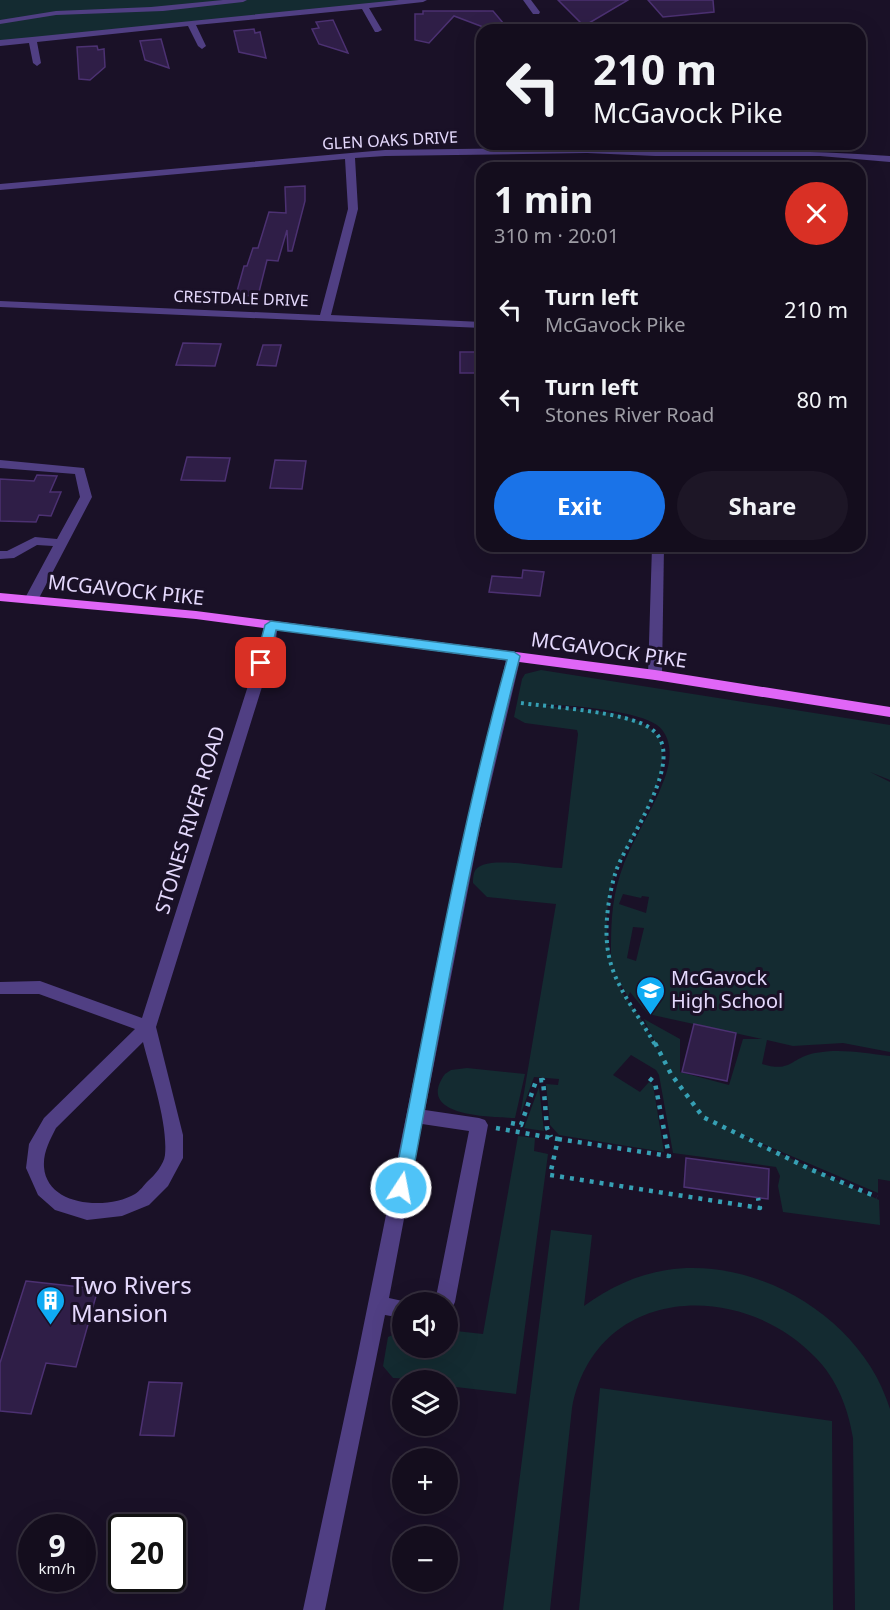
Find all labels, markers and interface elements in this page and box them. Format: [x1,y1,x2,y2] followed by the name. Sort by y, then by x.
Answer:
[593,40,717,97] text: 210 m
[494,48,572,126] icon: left
[593,94,783,131] text: McGavock Pike
[321,125,459,155] street label: GLEN OAKS DRIVE
[494,175,593,224] text: 1 min
[785,182,848,245] button: close
[494,222,619,249] text: 310 m · 20:01
[545,281,639,311] text: Turn left
[173,285,309,311] street label: CRESTDALE DRIVE
[494,293,527,326] icon: left
[784,294,848,324] text: 210 m
[545,311,685,338] text: McGavock Pike
[545,371,639,401] text: Turn left
[494,383,527,416] icon: left
[797,384,848,414] text: 80 m
[545,401,714,428] text: Stones River Road
[494,471,665,540] button: Exit
[677,471,848,540] button: Share
[47,568,206,611] street label: MCGAVOCK PIKE
[529,625,689,674] street label: MCGAVOCK PIKE
[235,637,286,688] pin
[244,646,277,679] icon: arrive
[148,723,231,917] street label: STONES RIVER ROAD
[671,964,783,1014] place label: McGavock High School
[634,974,666,1016] school or university icon: McGavock High School
[369,1156,433,1220] position arrow
[71,1268,192,1329] place label: Two Rivers Mansion
[34,1284,66,1326] building icon: Two Rivers Mansion
[392,1292,458,1592] map controls
[392,1292,458,1358] button: sound
[392,1370,458,1436] button: layers
[392,1448,458,1514] button: +
[108,1514,186,1592] speed limit sign: 20
[48,1525,66,1566] text: 9
[392,1526,458,1592] button: −
[39,1558,75,1578] text: km/h

